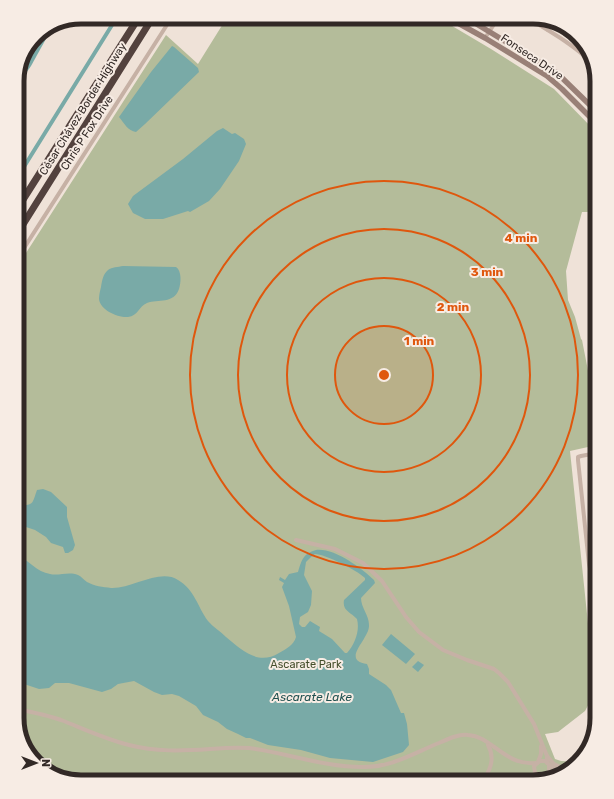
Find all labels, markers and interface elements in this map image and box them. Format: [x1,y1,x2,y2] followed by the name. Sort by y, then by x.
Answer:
[498,31,566,83] street label: Fonseca Drive
[37,40,129,178] street label: César Chávez Border Highway
[58,93,116,173] street label: Chris P Fox Drive
[505,231,538,245] text: 4 min
[471,265,504,279] text: 3 min
[437,300,470,314] text: 2 min
[404,334,435,348] text: 1 min
[377,368,391,382] centre of rings
[270,658,342,671] park label: Ascarate Park
[271,690,352,704] water label: Ascarate Lake
[16,743,56,783] north arrow
[39,759,52,767] text: N

